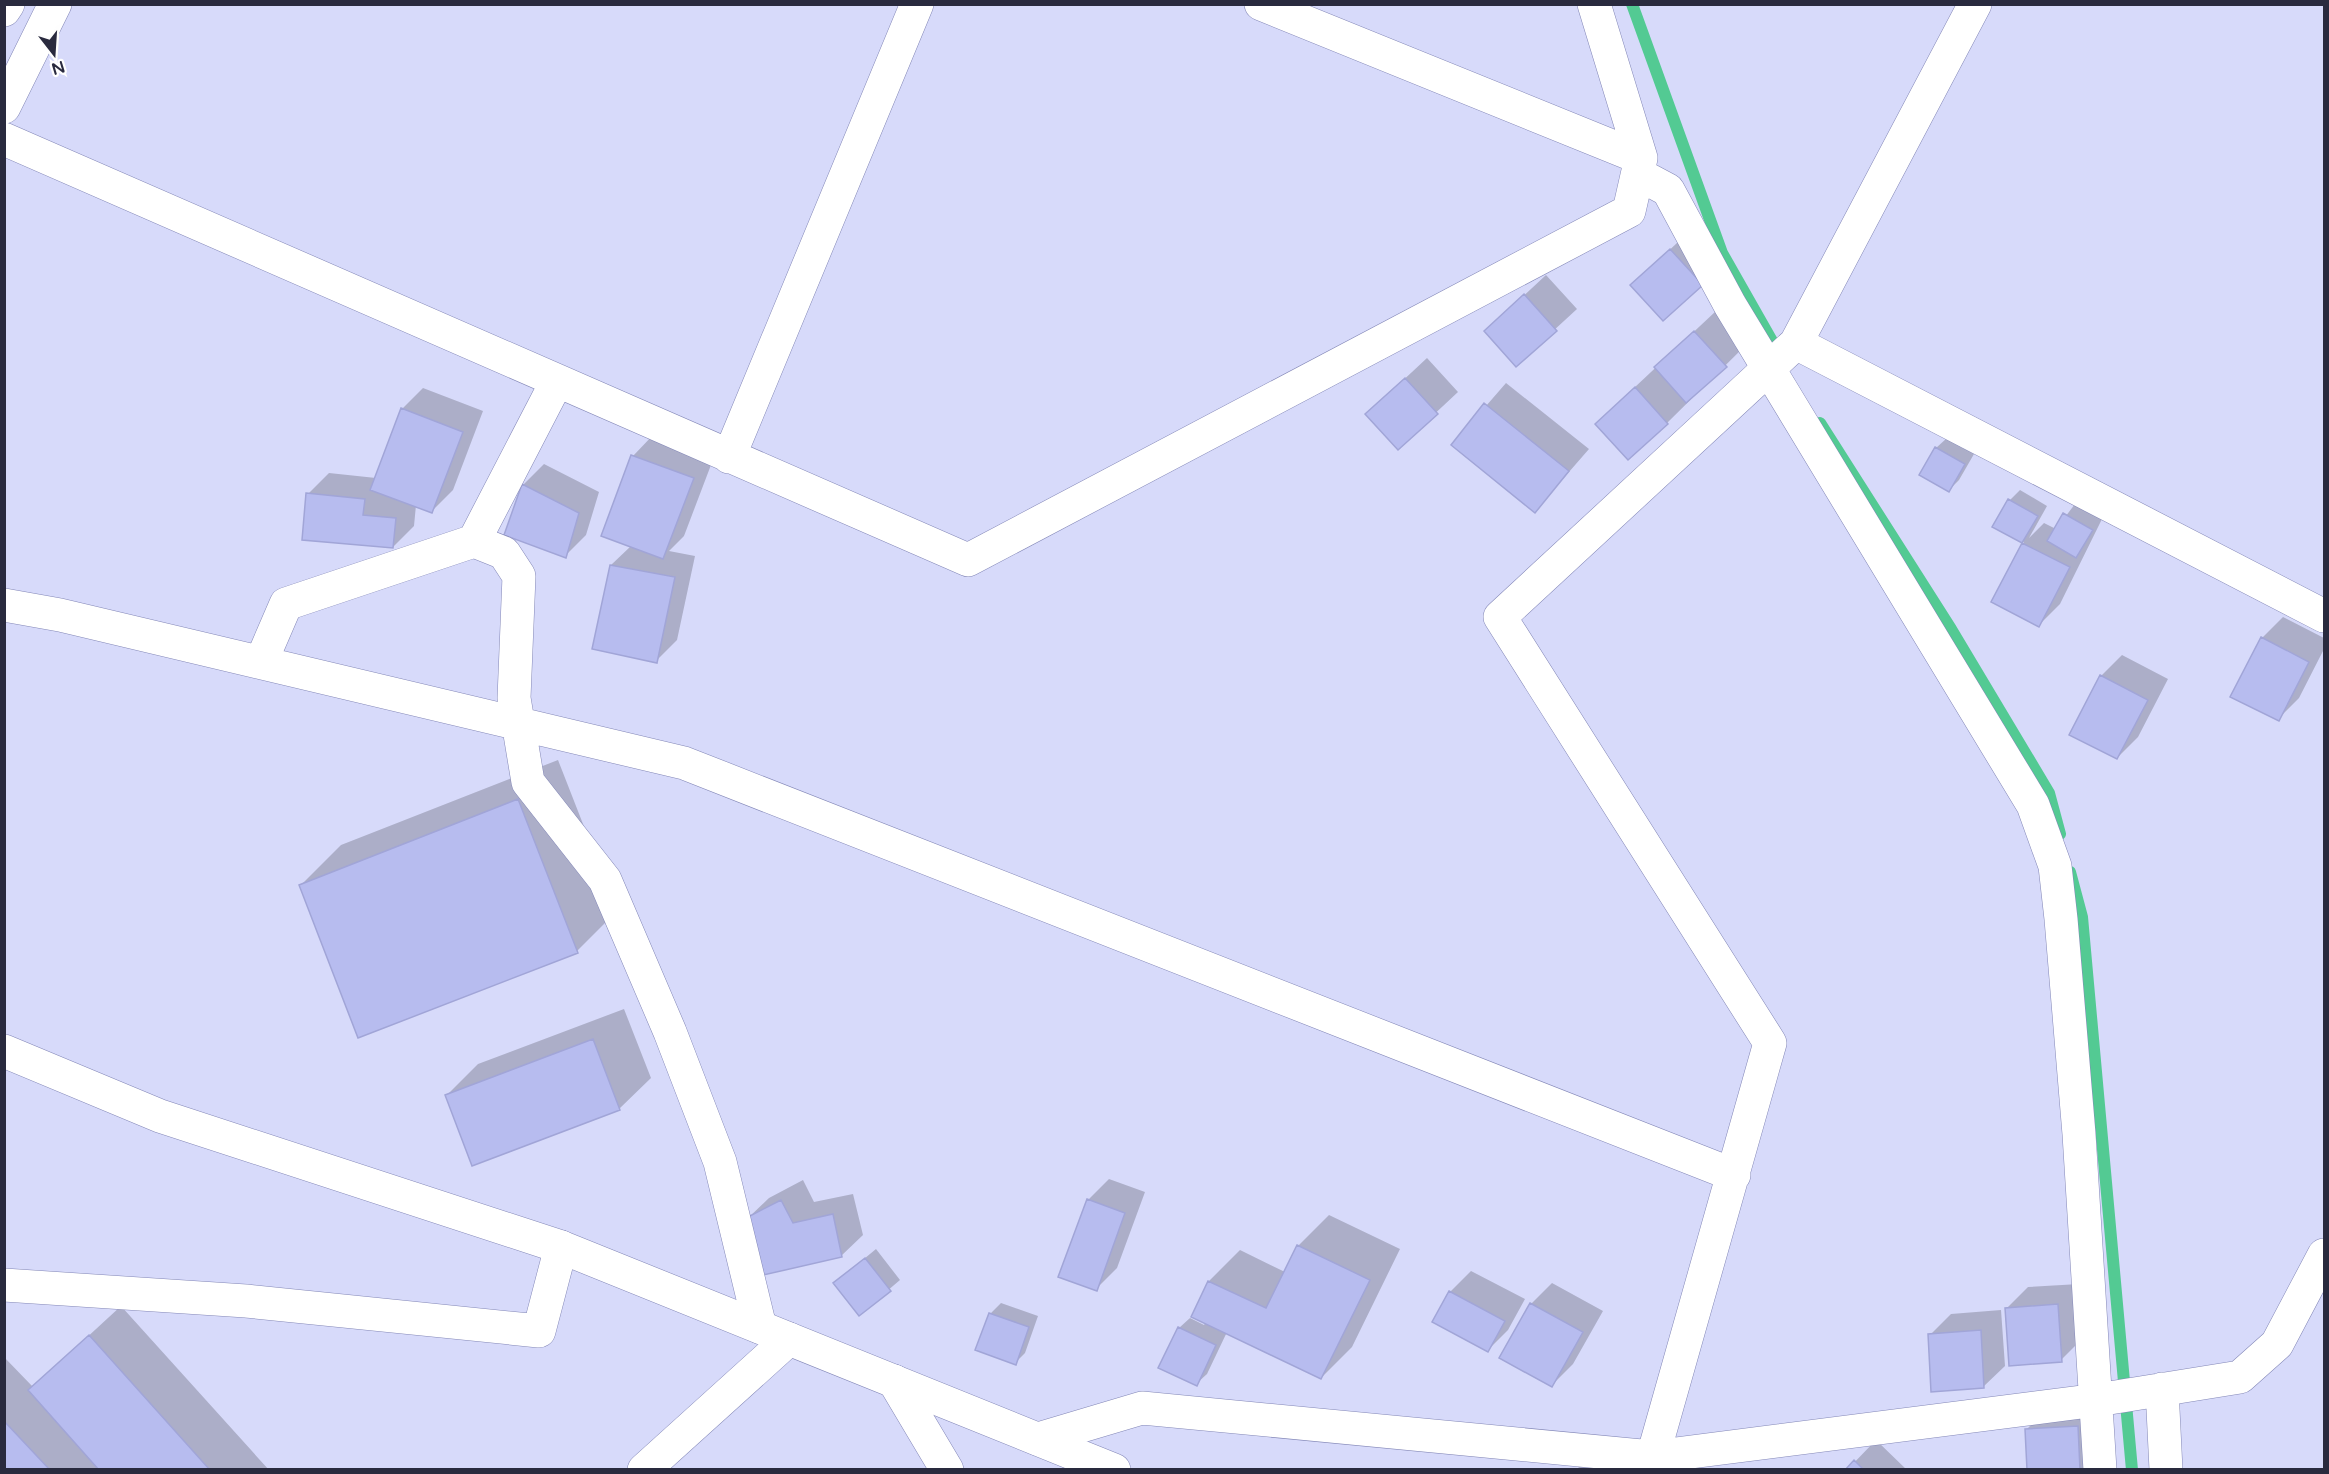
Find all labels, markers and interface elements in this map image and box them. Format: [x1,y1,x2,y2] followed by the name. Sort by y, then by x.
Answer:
[24,24,84,84] north arrow
[49,56,67,79] text: N

